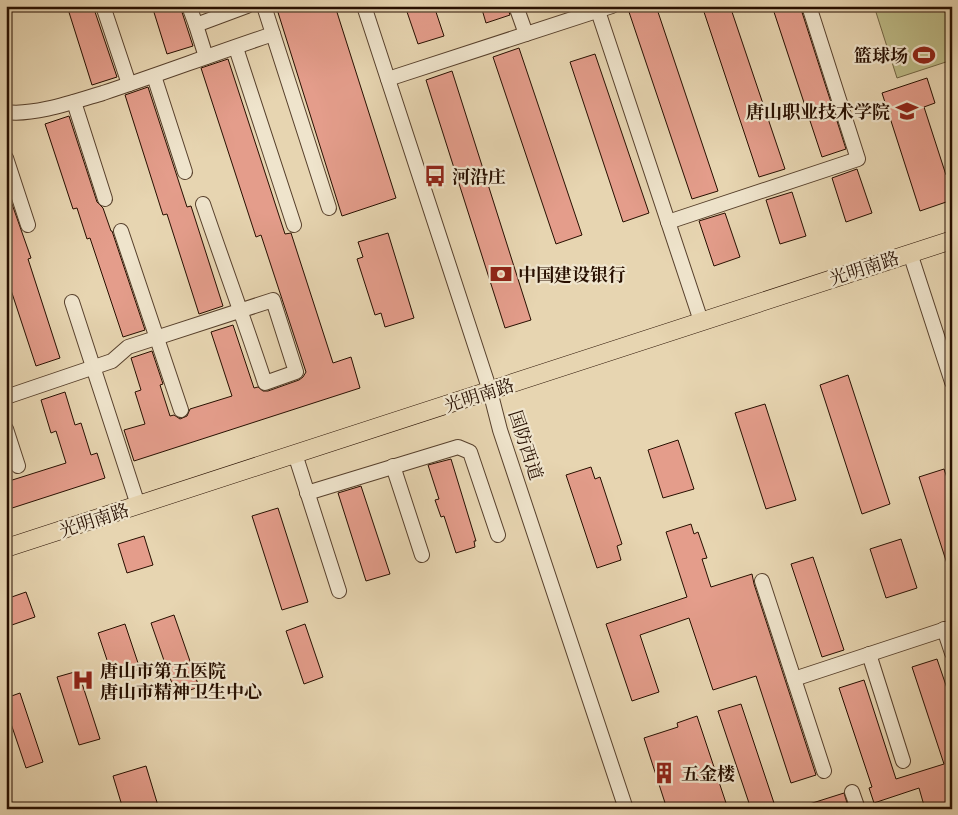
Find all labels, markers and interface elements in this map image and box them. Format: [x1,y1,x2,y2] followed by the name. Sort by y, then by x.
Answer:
[911,42,937,68] sports icon: 篮球场
[854,44,908,67] place label: 篮球场
[894,98,920,124] school or university icon: 唐山职业技术学院
[746,100,890,123] place label: 唐山职业技术学院
[422,163,448,189] bus stop icon: 河沿庄
[452,165,506,188] place label: 河沿庄
[826,246,902,290] street label: 光明南路
[488,261,514,287] bank icon: 中国建设银行
[518,263,626,286] place label: 中国建设银行
[441,373,517,417] street label: 光明南路
[504,407,548,483] street label: 国防西道
[56,498,132,542] street label: 光明南路
[100,659,262,703] place label: 唐山市第五医院 唐山市精神卫生中心
[70,667,96,693] hospital icon: 唐山市第五医院 唐山市精神卫生中心
[651,760,677,786] building icon: 五金楼
[681,762,735,785] place label: 五金楼

